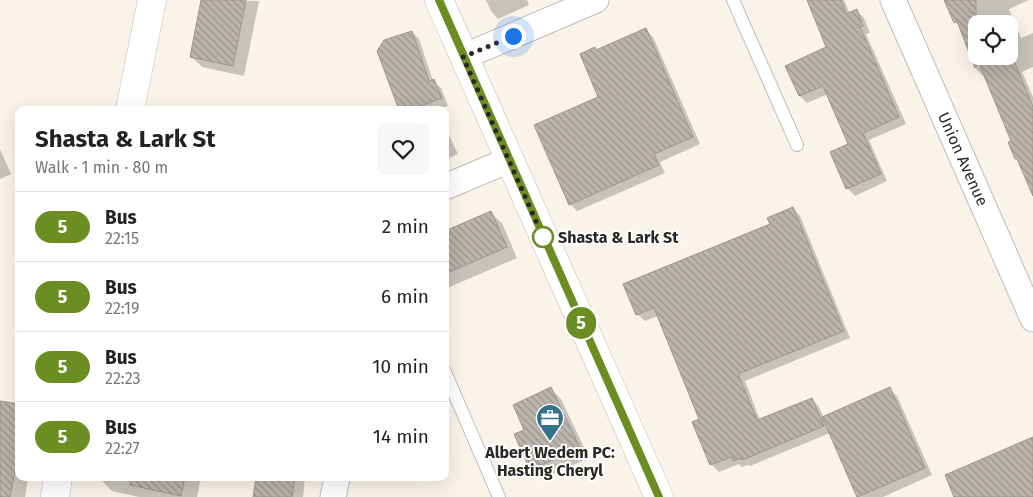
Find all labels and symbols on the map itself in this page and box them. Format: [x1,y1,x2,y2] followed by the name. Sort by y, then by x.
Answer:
[501,24,526,49] your location
[934,109,992,209] street label: Union Avenue
[532,226,554,248] marker: Shasta & Lark St
[558,228,679,247] place label: Shasta & Lark St
[565,307,597,339] line badge: 5
[535,403,565,442] office icon: Albert Wedem PC: Hasting Cheryl
[484,443,615,480] place label: Albert Wedem PC: Hasting Cheryl

